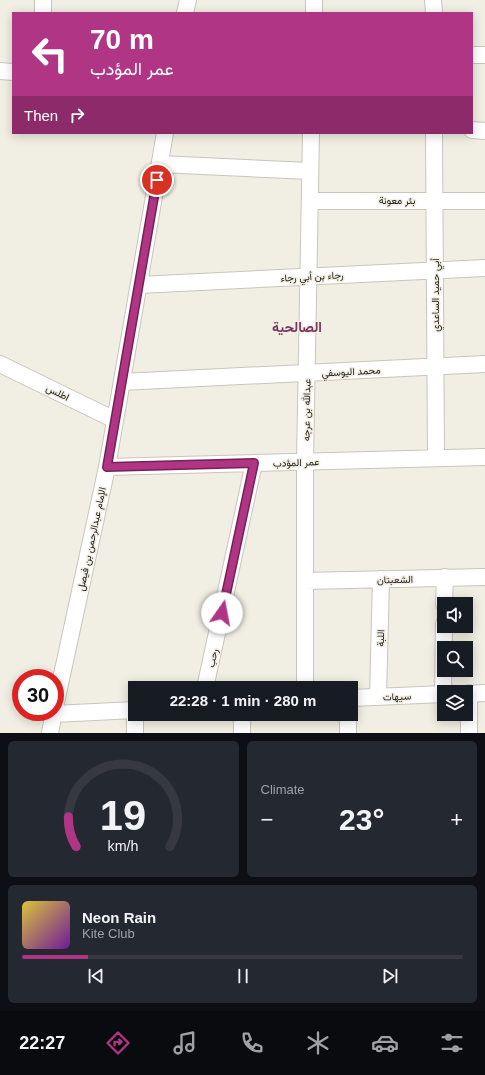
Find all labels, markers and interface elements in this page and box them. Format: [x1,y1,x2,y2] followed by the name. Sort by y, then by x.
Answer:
[90,24,154,55] text: 70 m
[24,28,76,80] icon: left
[90,59,174,79] text: عمر المؤدب
[66,104,88,126] icon: right
[24,107,58,124] text: Then
[140,163,174,197] pin
[146,169,168,191] icon: arrive
[379,195,415,207] street label: بئر معونة
[430,258,444,332] street label: أبي حميد الساعدي
[280,269,344,287] street label: رجاء بن أبي رجاء
[272,319,322,336] district label: الصالحية
[321,364,381,382] street label: محمد اليوسفي
[300,379,314,441] street label: عبدالله بن عرجه
[44,382,71,404] street label: اطلس
[273,456,319,470] street label: عمر المؤدب
[75,486,109,592] street label: الإمام عبدالرحمن بن فيصل
[377,574,413,586] street label: الشعبتان
[201,592,243,634] position arrow
[437,597,473,721] map controls
[437,597,473,633] button: sound
[375,629,387,647] street label: اللبة
[437,641,473,677] button: search
[205,648,221,669] street label: رحب
[12,669,64,721] speed limit sign: 30
[437,685,473,721] button: layers
[383,691,412,703] street label: سيهات
[170,692,316,709] text: 22:28 · 1 min · 280 m
[261,782,305,797] text: Climate
[100,792,146,839] text: 19
[339,803,384,836] text: 23°
[261,807,273,832] text: −
[450,807,463,832] text: +
[108,838,139,854] text: km/h
[82,909,156,926] text: Neon Rain
[82,926,135,941] text: Kite Club
[85,965,107,987] icon: previous
[232,965,254,987] icon: pause
[379,965,401,987] icon: next
[104,1029,132,1057] icon: directions
[171,1029,199,1057] icon: music
[238,1029,266,1057] icon: phone
[304,1029,332,1057] icon: climate
[371,1029,399,1057] icon: car
[438,1029,466,1057] icon: filters
[19,1033,65,1053] text: 22:27

